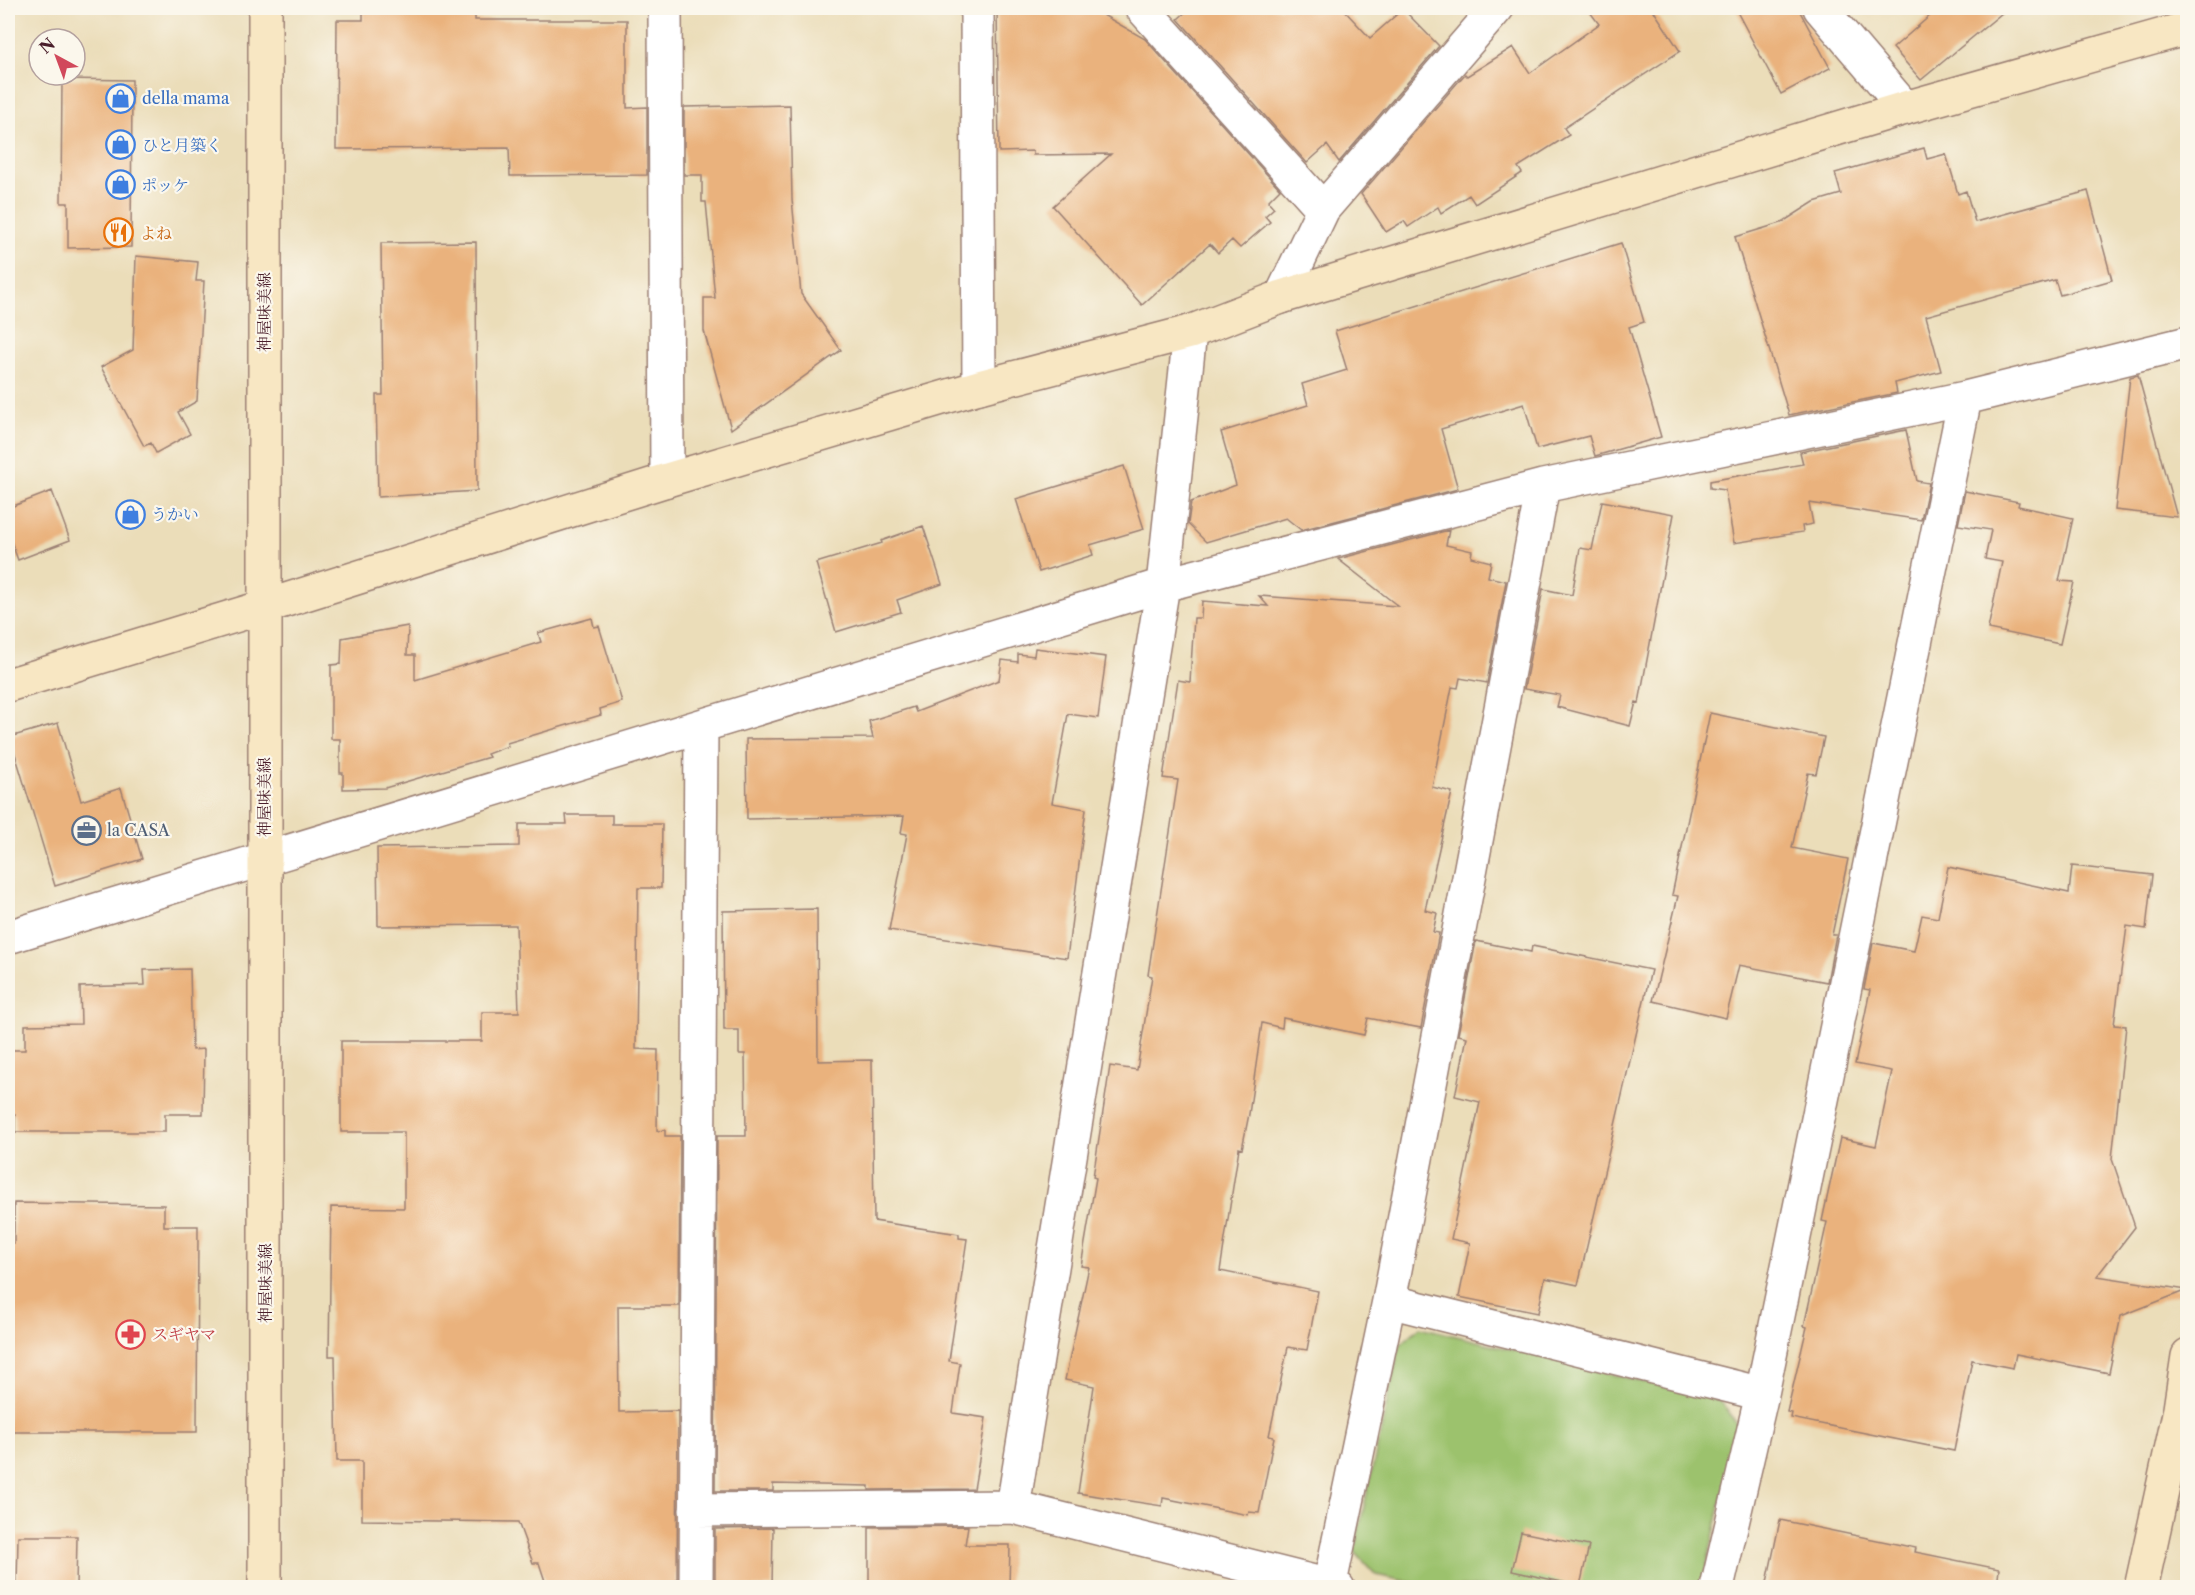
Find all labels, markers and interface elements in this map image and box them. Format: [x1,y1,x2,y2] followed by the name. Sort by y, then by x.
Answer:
[27,27,87,87] north arrow
[35,34,59,58] text: N
[105,82,137,114] shop icon: della mama
[142,88,230,108] place label: della mama
[105,129,137,161] shop icon: ひと月築く
[142,135,222,155] place label: ひと月築く
[104,169,136,201] shop icon: ポッケ
[141,175,189,195] place label: ポッケ
[103,217,135,249] restaurant icon: よね
[140,223,172,243] place label: よね
[254,272,274,352] street label: 神屋味美線
[114,498,146,530] shop icon: うかい
[151,504,199,524] place label: うかい
[254,757,274,837] street label: 神屋味美線
[70,814,102,846] office icon: la CASA
[107,820,171,840] place label: la CASA
[255,1243,275,1323] street label: 神屋味美線
[115,1318,147,1350] pharmacy icon: スギヤマ
[152,1324,216,1344] place label: スギヤマ

